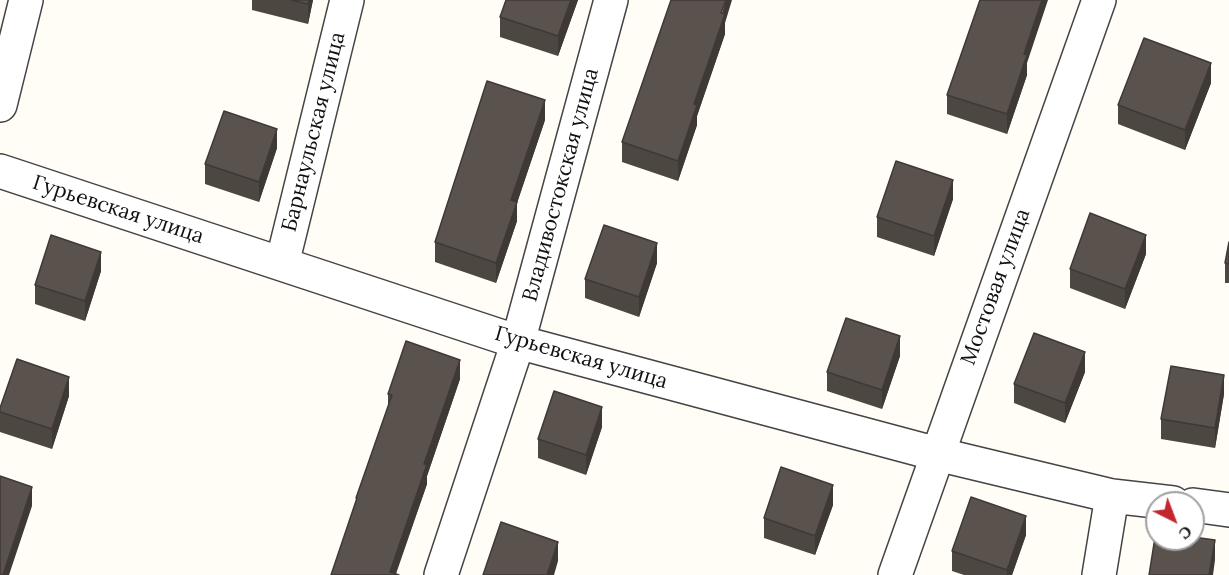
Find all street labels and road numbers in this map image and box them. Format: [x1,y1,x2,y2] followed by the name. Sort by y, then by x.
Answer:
[277,30,351,234] street label: Барнаульская улица
[518,65,604,305] street label: Владивостокская улица
[29,170,207,250] street label: Гурьевская улица
[956,205,1036,369] street label: Мостовая улица
[492,321,670,395] street label: Гурьевская улица

